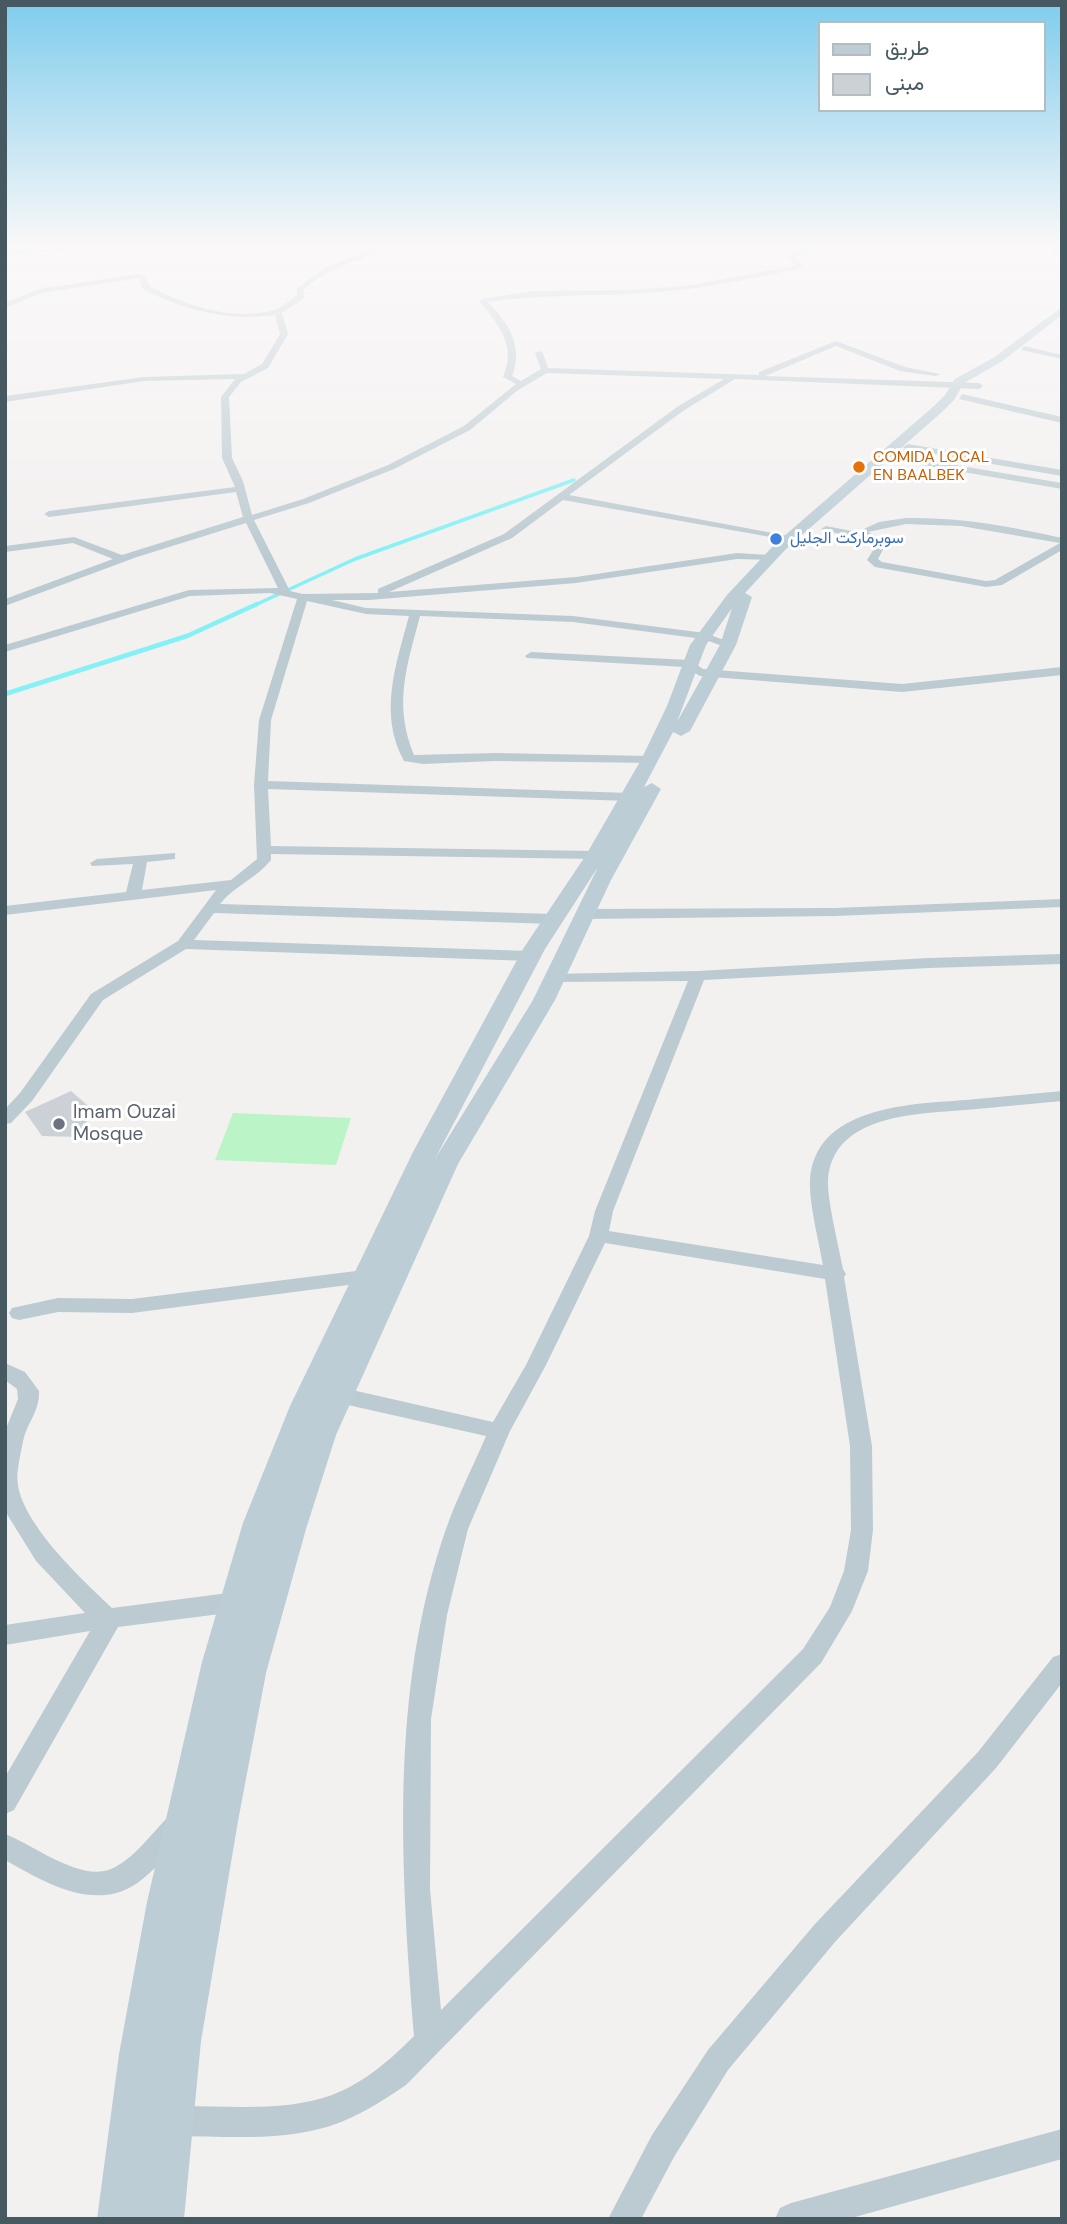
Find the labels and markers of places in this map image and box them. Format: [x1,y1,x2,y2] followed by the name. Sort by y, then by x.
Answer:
[873,448,989,486] place label: COMIDA LOCAL EN BAALBEK
[851,459,867,475] marker: COMIDA LOCAL EN BAALBEK
[790,529,904,549] place label: سوبرماركت الجليل
[768,531,784,547] marker: سوبرماركت الجليل
[73,1102,176,1146] place label: Imam Ouzai Mosque
[51,1116,67,1132] marker: Imam Ouzai Mosque

